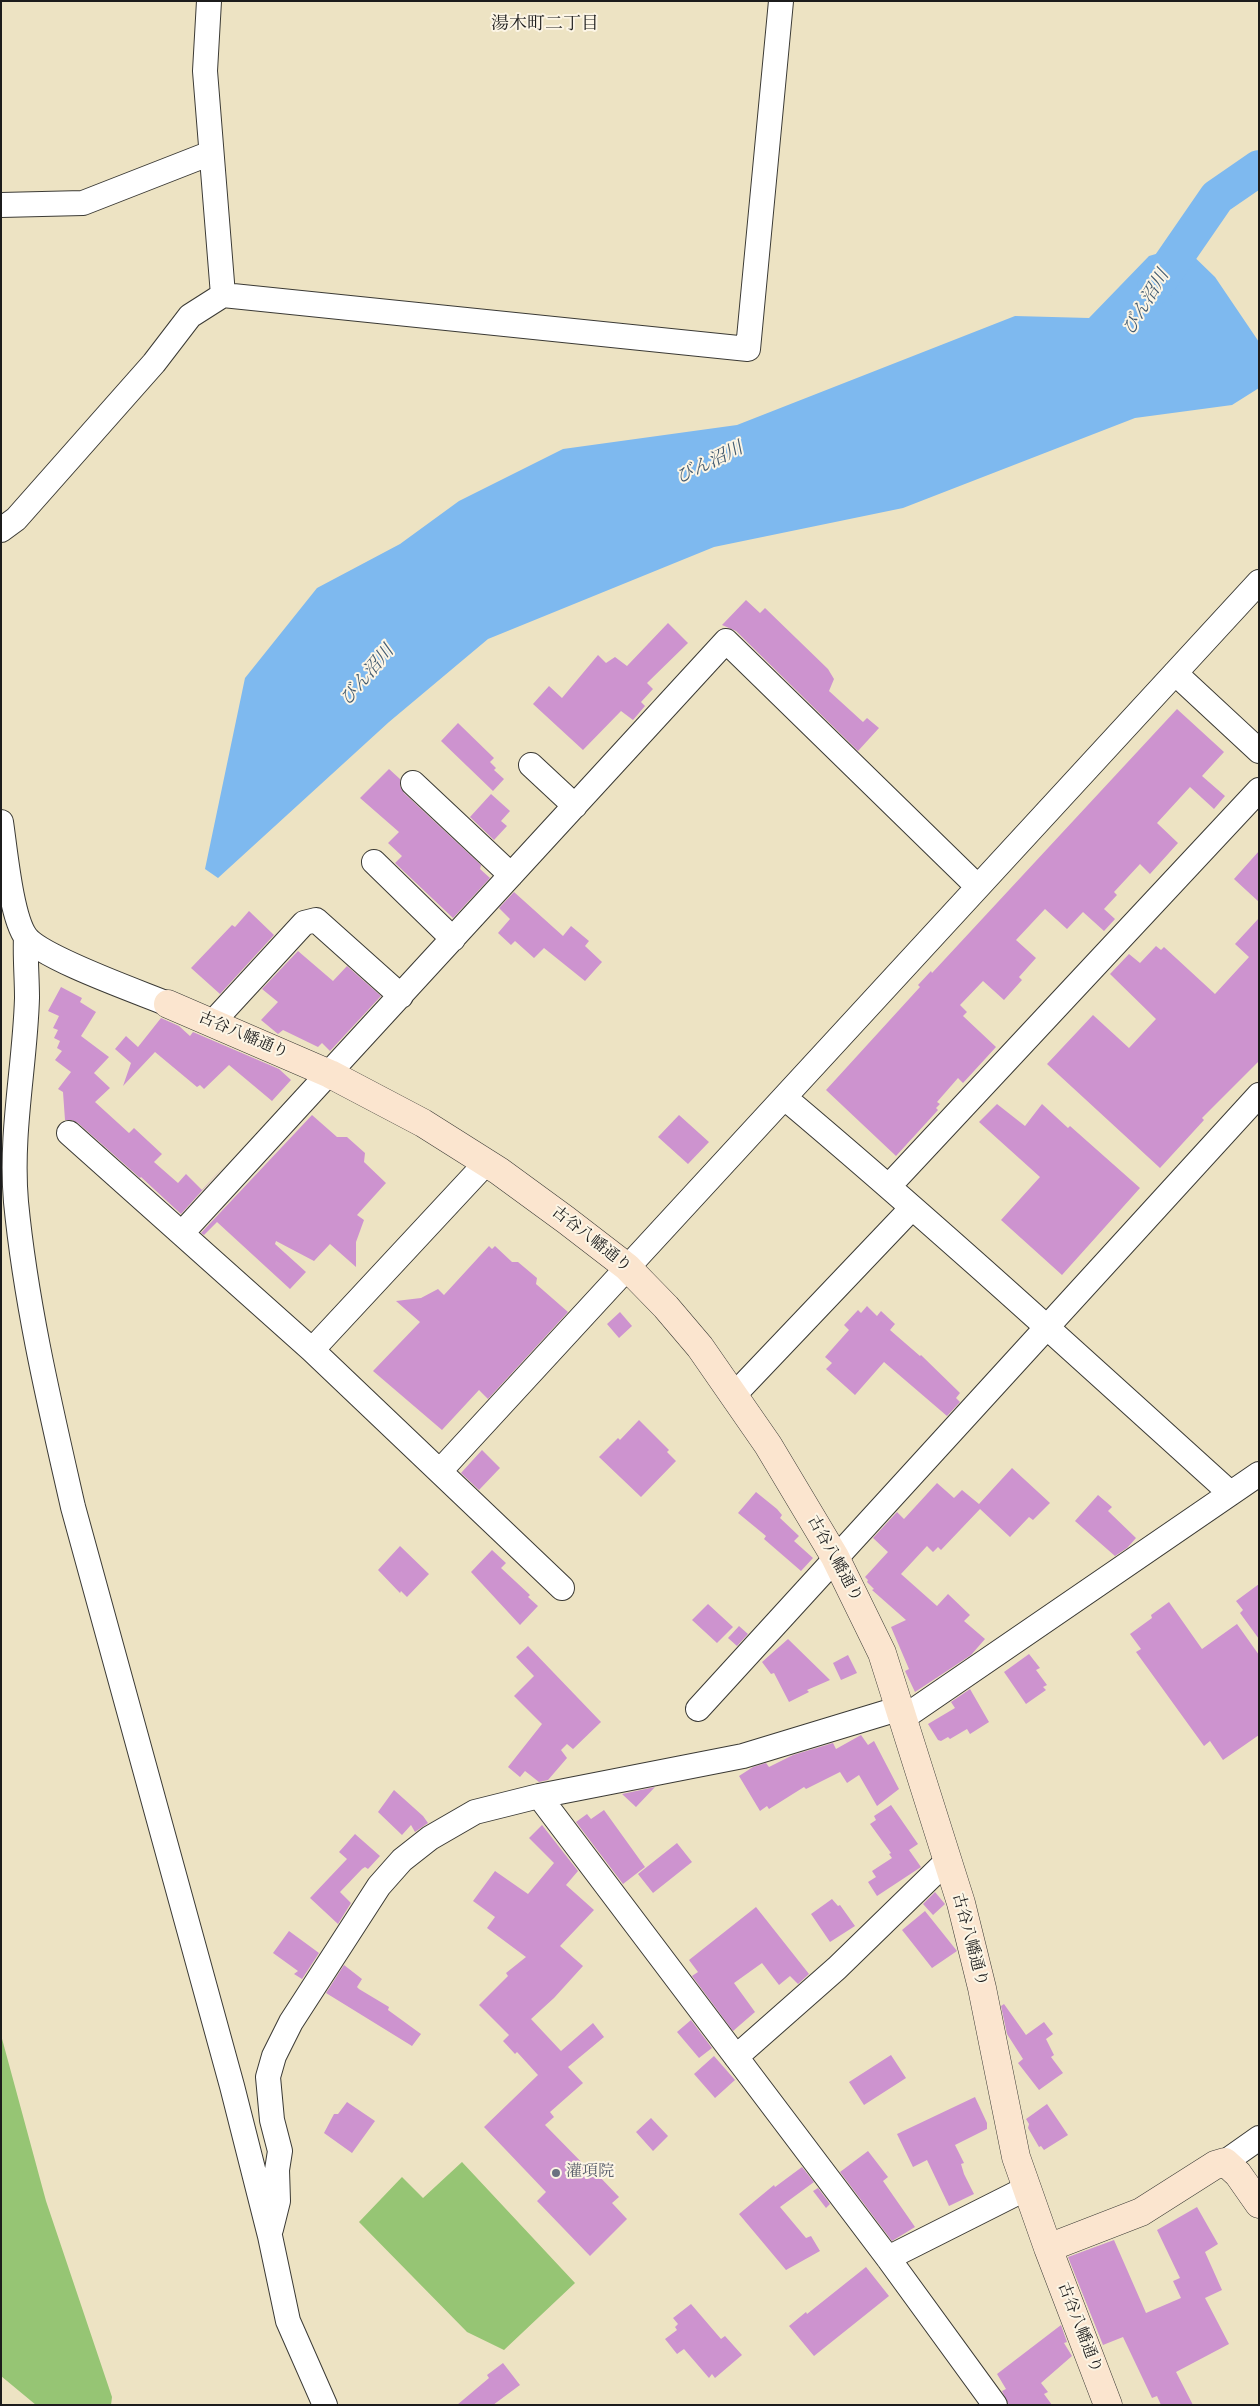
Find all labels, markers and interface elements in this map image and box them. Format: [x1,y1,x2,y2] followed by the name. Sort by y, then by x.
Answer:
[491,14,599,36] district label: 湯木町二丁目
[1119,267,1175,339] water label: びん沼川
[673,439,747,489] water label: びん沼川
[337,641,399,711] water label: びん沼川
[195,1008,291,1064] street label: 古谷八幡通り
[547,1203,635,1277] street label: 古谷八幡通り
[802,1512,866,1606] street label: 古谷八幡通り
[947,1891,991,1989] street label: 古谷八幡通り
[566,2163,614,2183] place label: 灌項院
[550,2167,562,2179] marker: 灌項院
[1053,2280,1105,2376] street label: 古谷八幡通り

